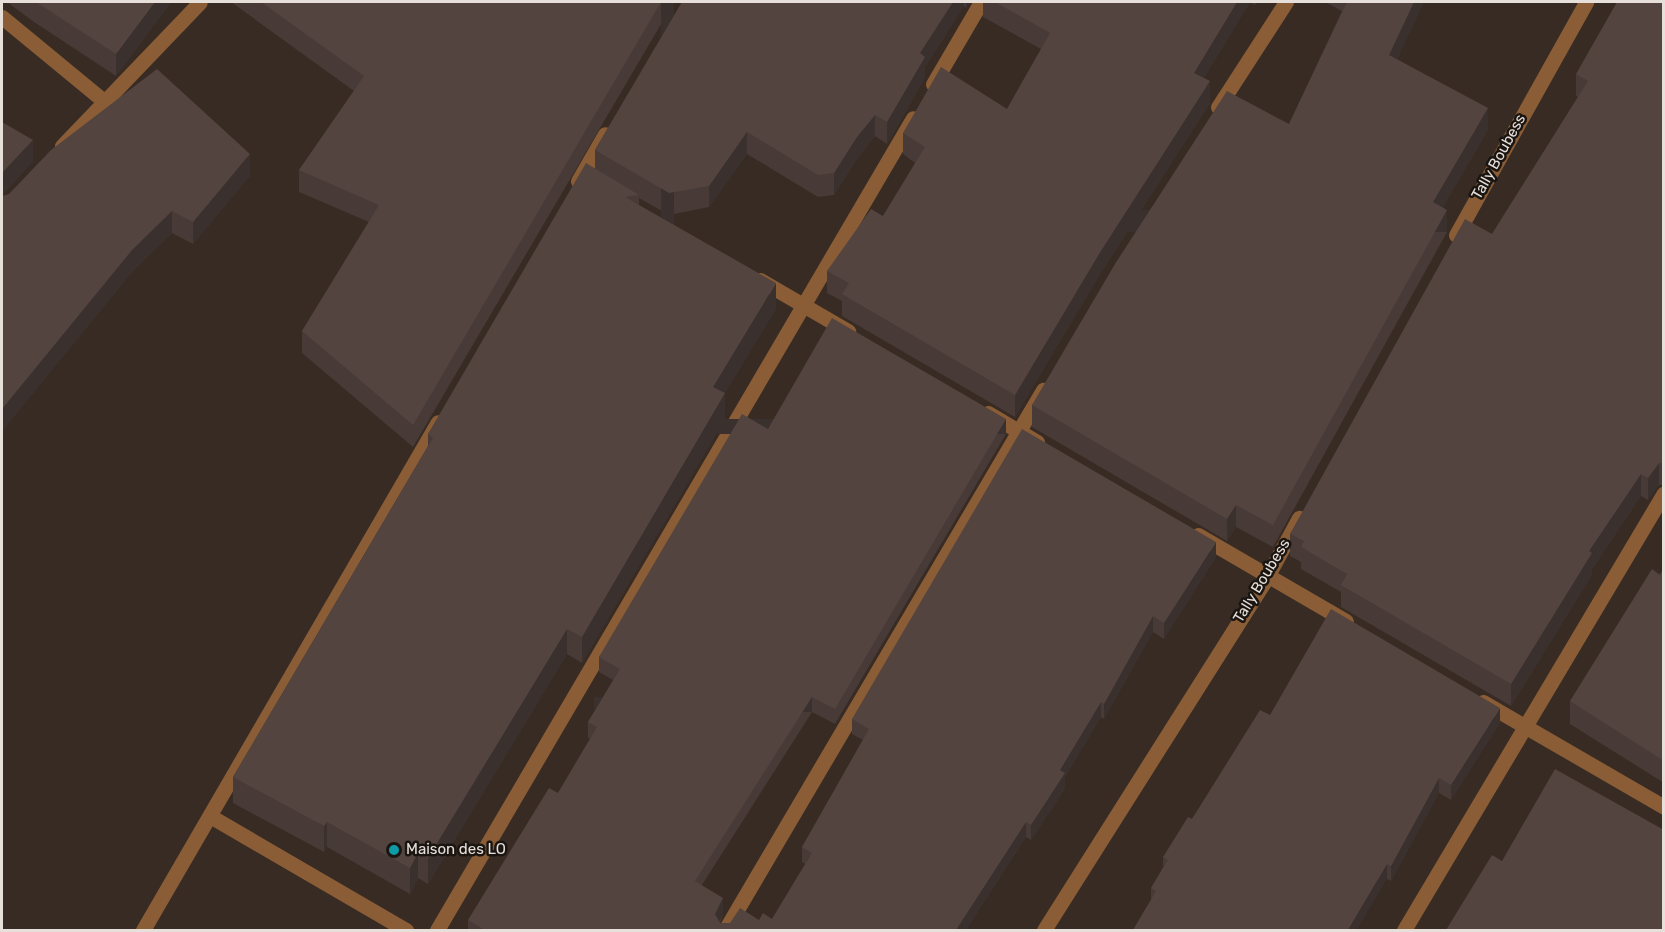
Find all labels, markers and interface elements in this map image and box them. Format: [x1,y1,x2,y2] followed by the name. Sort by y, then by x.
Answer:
[1468,111,1530,203] street label: Tally Boubess
[1230,536,1294,626] street label: Tally Boubess
[406,841,506,859] place label: Maison des LO
[387,843,401,857] marker: Maison des LO

